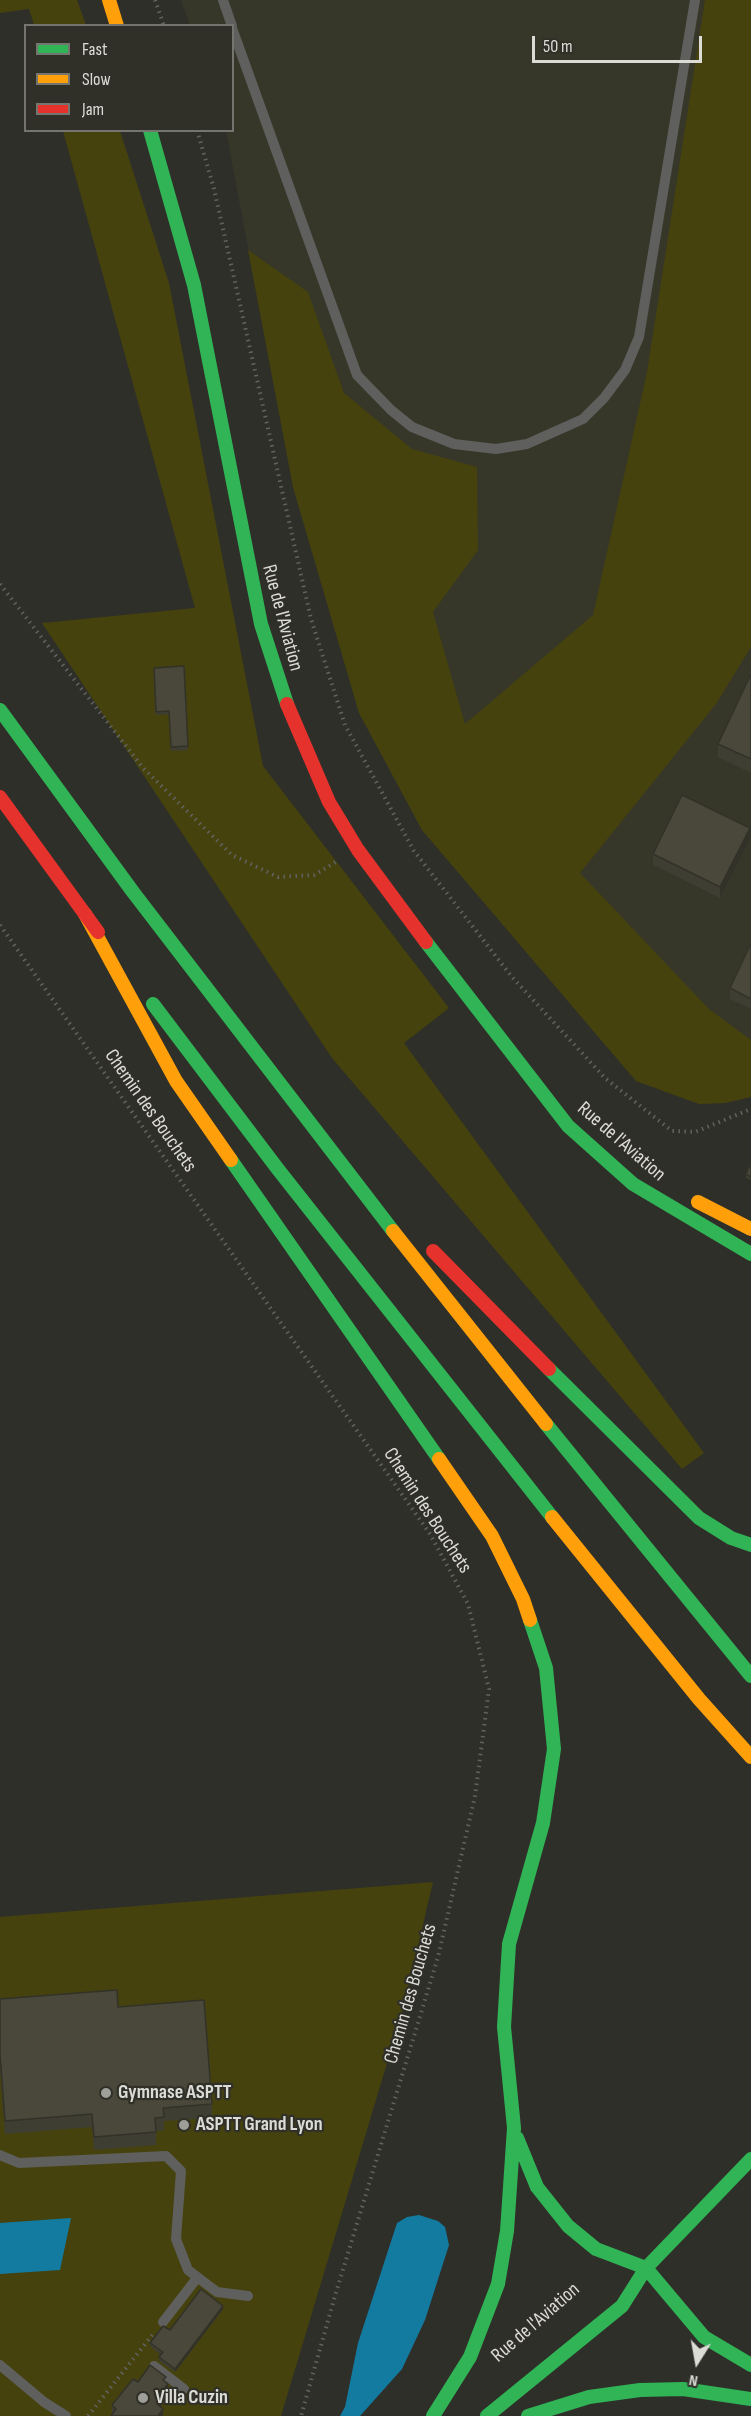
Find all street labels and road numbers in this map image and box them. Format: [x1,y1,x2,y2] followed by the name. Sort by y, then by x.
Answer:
[256,562,308,674] street label: Rue de l'Aviation
[99,1045,201,1177] street label: Chemin des Bouchets
[572,1097,670,1187] street label: Rue de l'Aviation
[378,1444,476,1578] street label: Chemin des Bouchets
[380,1921,442,2067] street label: Chemin des Bouchets
[487,2278,585,2368] street label: Rue de l'Aviation

